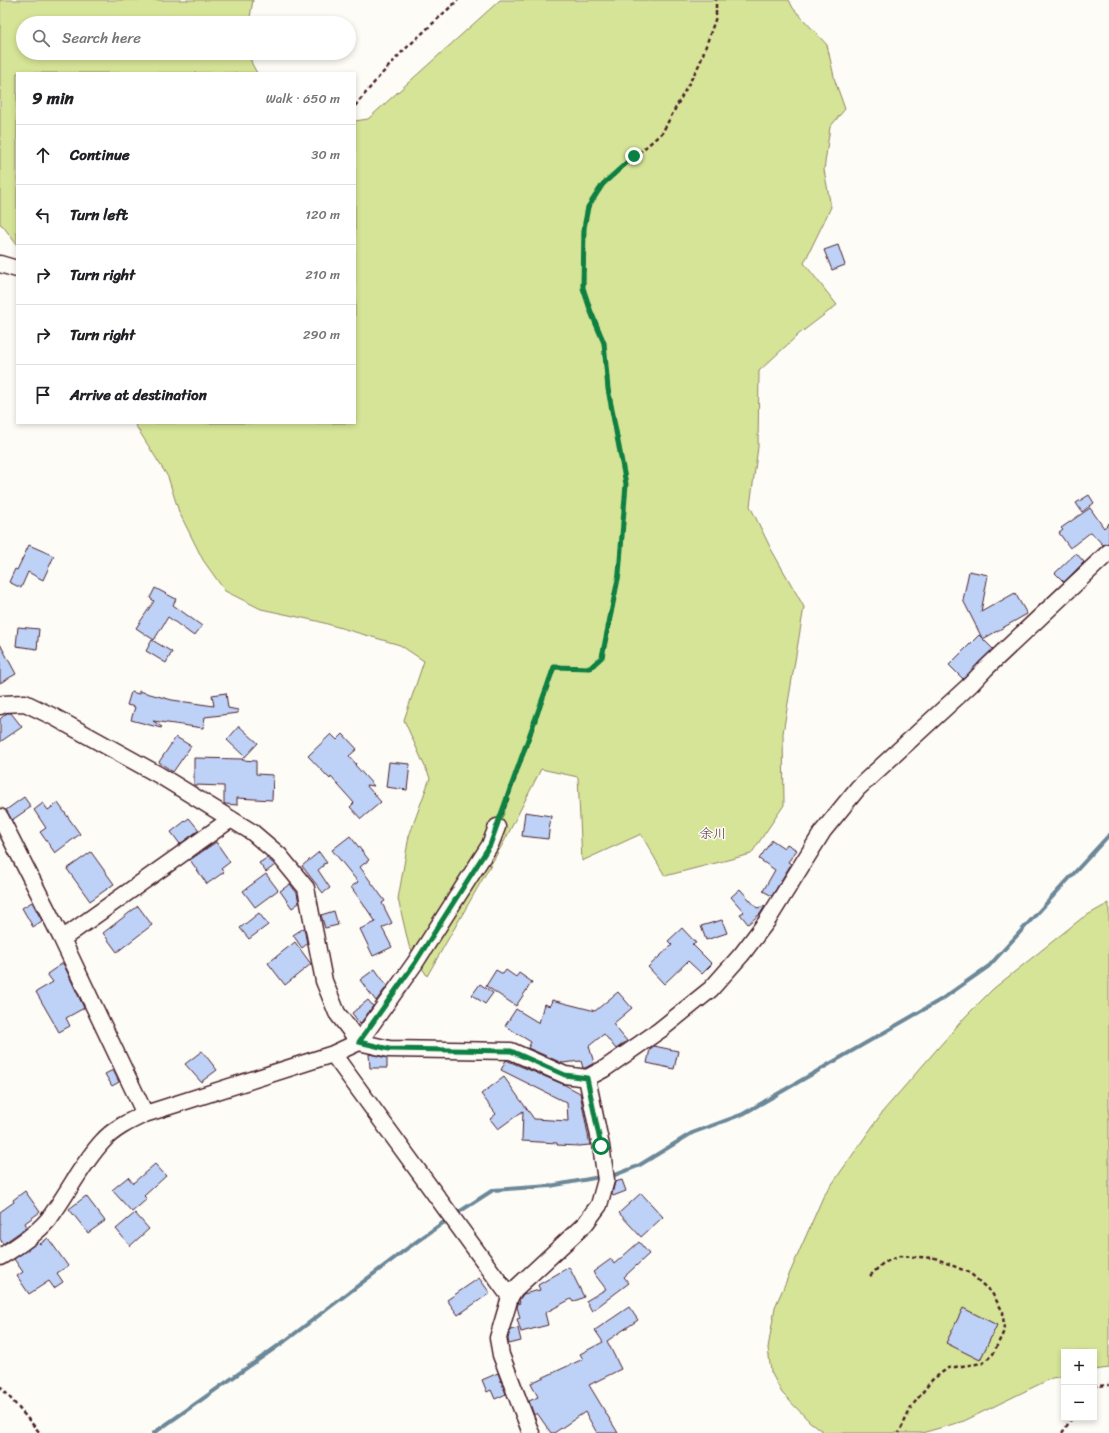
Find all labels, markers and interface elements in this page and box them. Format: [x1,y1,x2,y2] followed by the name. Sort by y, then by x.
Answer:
[16,16,356,60] search box
[62,25,141,51] text: Search here
[30,27,52,49] icon: search
[32,83,74,113] text: 9 min
[266,87,340,110] text: Walk · 650 m
[70,142,130,168] text: Continue
[311,143,340,166] text: 30 m
[32,144,54,166] icon: ahead
[625,147,643,165] route end
[70,202,128,228] text: Turn left
[305,203,340,226] text: 120 m
[32,204,54,226] icon: left
[70,262,135,288] text: Turn right
[305,263,340,286] text: 210 m
[32,264,54,286] icon: right
[70,322,135,348] text: Turn right
[303,323,340,346] text: 290 m
[32,324,54,346] icon: right
[70,382,207,408] text: Arrive at destination
[32,384,54,406] icon: arrive
[699,821,727,846] district label: 余川
[592,1137,610,1155] route start
[1061,1349,1097,1421] map controls
[1061,1349,1097,1385] button: +
[1061,1385,1097,1421] button: −

